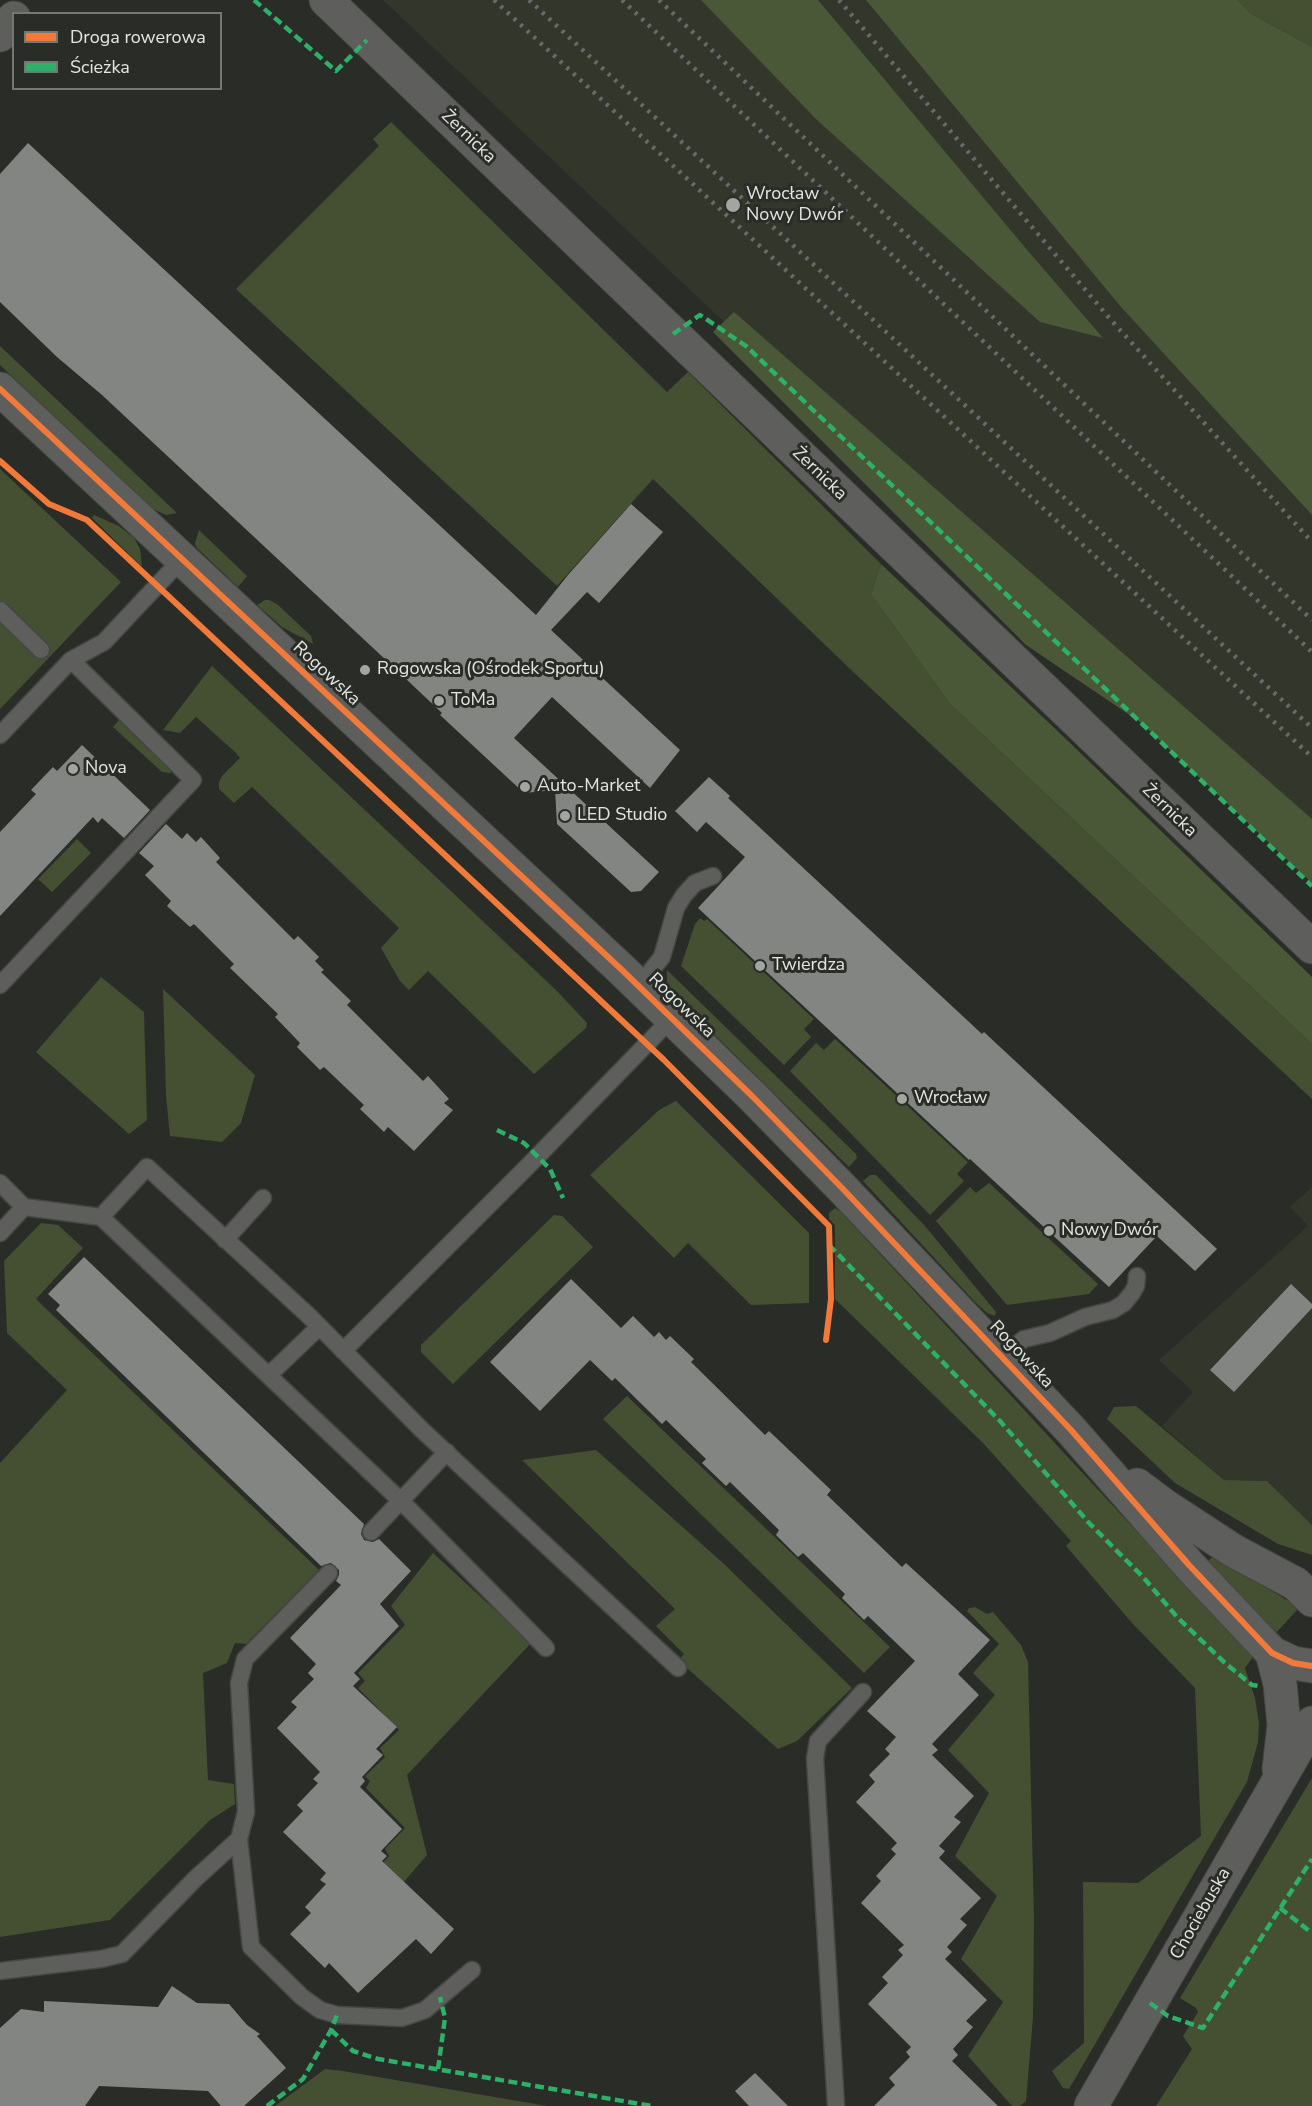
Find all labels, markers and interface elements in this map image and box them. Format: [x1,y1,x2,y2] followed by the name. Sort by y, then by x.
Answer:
[12,12,222,90] legend
[70,25,206,49] text: Droga rowerowa
[70,55,130,79] text: Ścieżka
[436,106,500,168] street label: Żernicka
[746,184,843,226] place label: Wrocław Nowy Dwór
[724,196,742,214] marker: Wrocław Nowy Dwór
[787,443,851,505] street label: Żernicka
[288,637,364,711] street label: Rogowska
[377,659,605,681] place label: Rogowska (Ośrodek Sportu)
[358,663,372,677] marker: Rogowska (Ośrodek Sportu)
[451,690,495,712] place label: ToMa
[432,694,446,708] marker: ToMa
[85,758,127,780] place label: Nova
[66,762,80,776] marker: Nova
[537,776,640,798] place label: Auto-Market
[518,780,532,794] marker: Auto-Market
[1137,780,1201,842] street label: Żernicka
[577,805,667,827] place label: LED Studio
[558,809,572,823] marker: LED Studio
[772,955,845,977] place label: Twierdza
[753,959,767,973] marker: Twierdza
[643,969,719,1043] street label: Rogowska
[914,1088,987,1110] place label: Wrocław
[895,1092,909,1106] marker: Wrocław
[1061,1220,1158,1242] place label: Nowy Dwór
[1042,1224,1056,1238] marker: Nowy Dwór
[984,1317,1058,1393] street label: Rogowska
[1166,1864,1236,1964] street label: Chociebuska

